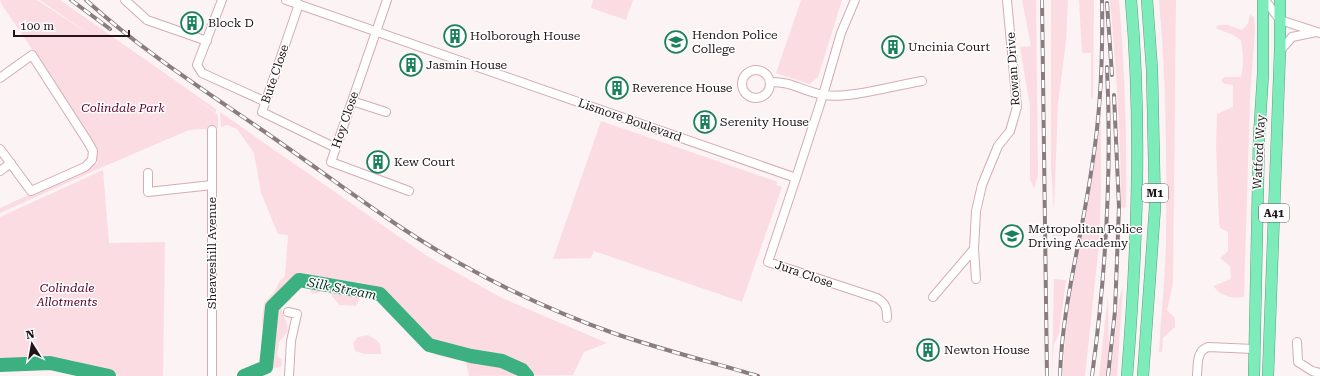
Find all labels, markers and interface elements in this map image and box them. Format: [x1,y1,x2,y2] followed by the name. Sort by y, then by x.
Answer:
[179,10,205,36] building icon: Block D
[14,12,129,38] scale bar
[208,16,254,30] place label: Block D
[20,19,54,33] text: 100 m
[442,23,468,49] building icon: Holborough House
[692,28,778,56] place label: Hendon Police College
[470,29,581,43] place label: Holborough House
[663,29,689,55] school or university icon: Hendon Police College
[1003,31,1023,106] street label: Rowan Drive
[880,34,906,60] building icon: Uncinia Court
[908,40,990,54] place label: Uncinia Court
[258,42,292,105] street label: Bute Close
[398,52,424,78] building icon: Jasmin House
[426,58,508,72] place label: Jasmin House
[604,75,630,101] building icon: Reverence House
[632,81,733,95] place label: Reverence House
[329,89,361,150] street label: Hoy Close
[576,96,684,144] street label: Lismore Boulevard
[81,101,165,115] park label: Colindale Park
[692,109,718,135] building icon: Serenity House
[1250,113,1268,190] street label: Watford Way
[720,115,809,129] place label: Serenity House
[365,149,391,175] building icon: Kew Court
[394,155,456,169] place label: Kew Court
[1142,184,1168,202] road number: M1
[205,197,219,309] street label: Sheaveshill Avenue
[1259,204,1289,222] road number: A41
[1028,222,1143,250] place label: Metropolitan Police Driving Academy
[999,223,1025,249] school or university icon: Metropolitan Police Driving Academy
[773,258,835,291] street label: Jura Close
[305,274,378,303] water label: Silk Stream
[36,281,98,309] park label: Colindale Allotments
[12,324,52,364] north arrow
[25,327,36,342] text: N
[915,337,941,363] building icon: Newton House
[944,343,1030,357] place label: Newton House

